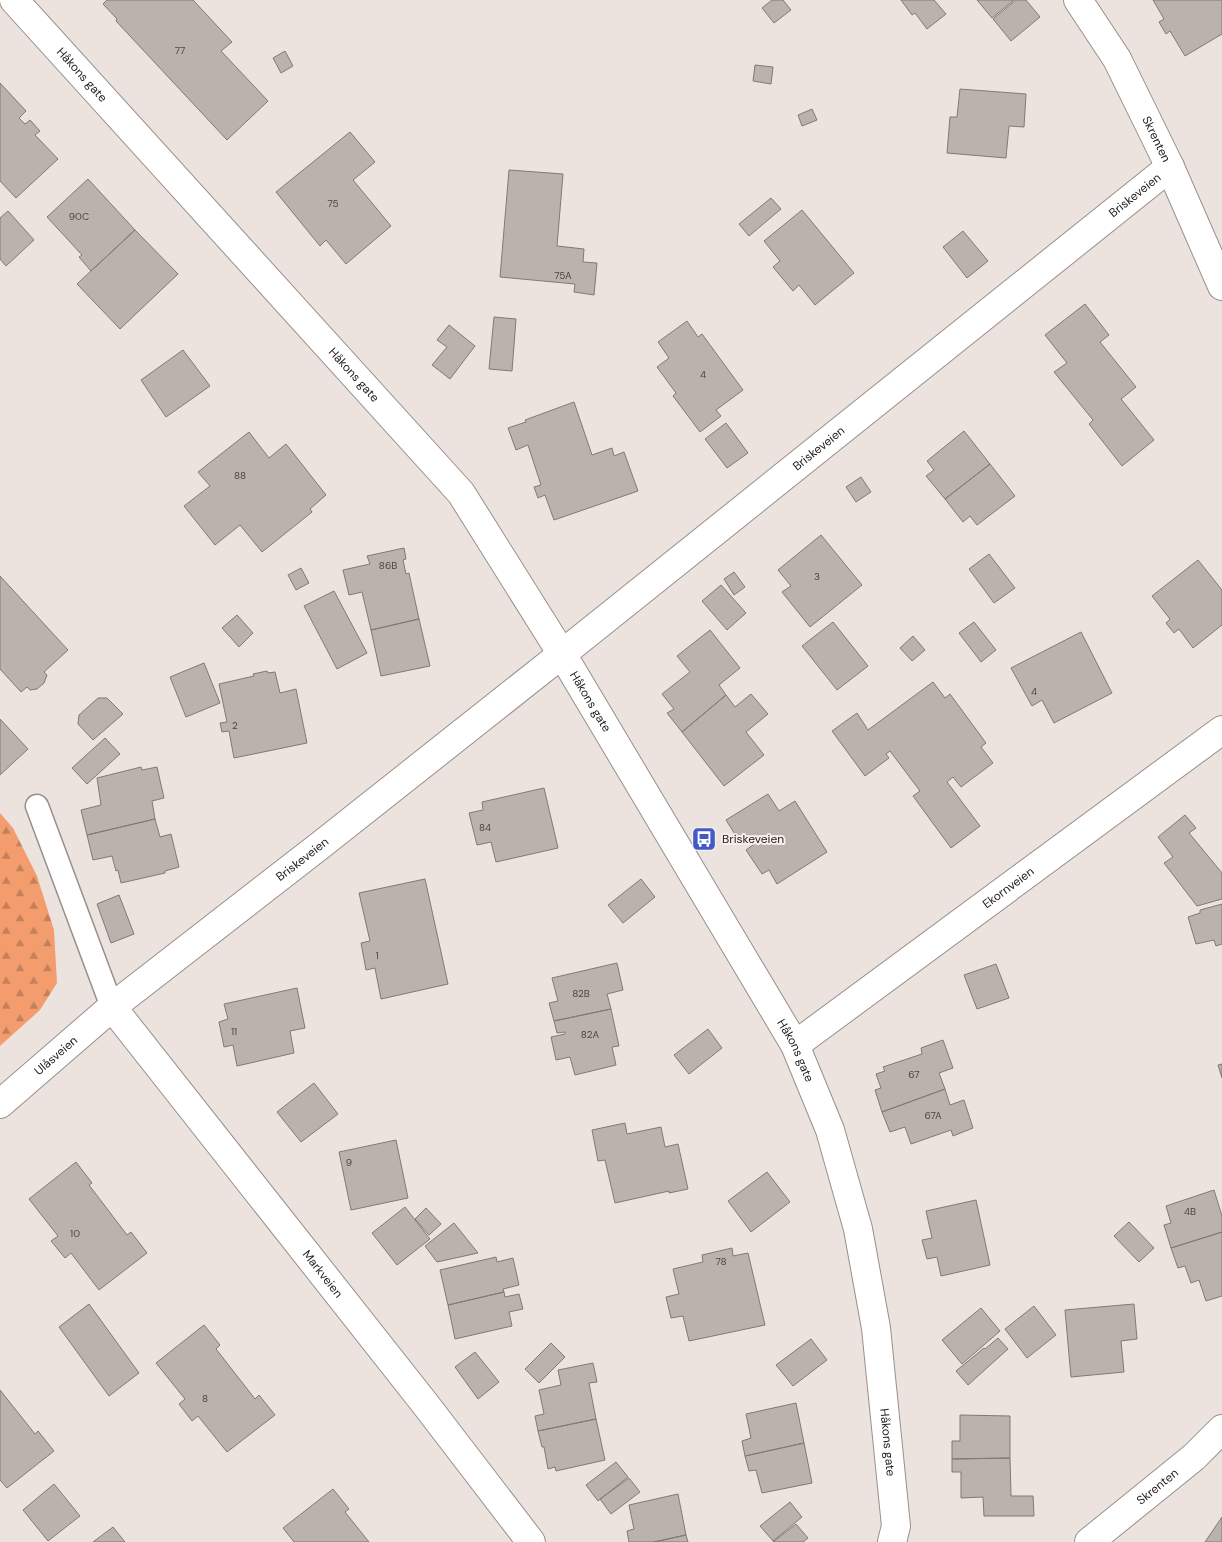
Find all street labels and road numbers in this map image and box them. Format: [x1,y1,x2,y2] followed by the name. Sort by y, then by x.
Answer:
[53,44,111,106] street label: Håkons gate
[1138,114,1174,165] street label: Skrenten
[1105,169,1164,221] street label: Briskeveien
[325,344,383,406] street label: Håkons gate
[789,423,848,474] street label: Briskeveien
[566,668,615,735] street label: Håkons gate
[273,834,332,885] street label: Briskeveien
[979,863,1037,912] street label: Ekornveien
[773,1016,817,1085] street label: Håkons gate
[31,1032,81,1079] street label: Ulåsveien
[299,1247,346,1301] street label: Markveien
[876,1408,899,1477] street label: Håkons gate
[1133,1465,1182,1508] street label: Skrenten

